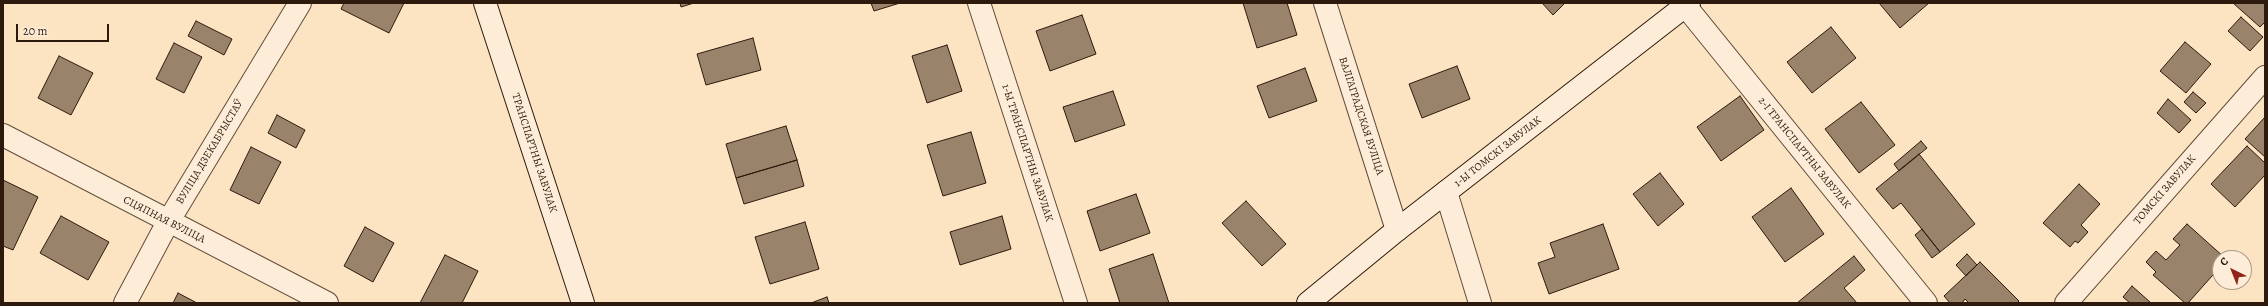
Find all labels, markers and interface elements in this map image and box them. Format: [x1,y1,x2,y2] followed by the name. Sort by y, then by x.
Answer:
[18,16,111,42] scale bar
[23,23,47,39] text: 20 m
[1336,55,1386,177] street label: ВАЛГАГРАДСКАЯ ВУЛІЦА
[999,83,1055,223] street label: 1-Ы ТРАНСПАРТНЫ ЗАВУЛАК
[508,92,560,214] street label: ТРАНСПАРТНЫ ЗАВУЛАК
[1755,95,1853,211] street label: 2-І ТРАНСПАРТНЫ ЗАВУЛАК
[174,97,246,207] street label: ВУЛІЦА ДЗЕКАБРЫСТАЎ
[1452,114,1544,190] street label: 1-Ы ТОМСКІ ЗАВУЛАК
[2131,152,2199,228] street label: ТОМСКІ ЗАВУЛАК
[121,194,207,246] street label: СЦЯПНАЯ ВУЛІЦА
[2212,250,2252,290] north arrow
[2217,254,2232,269] text: С

